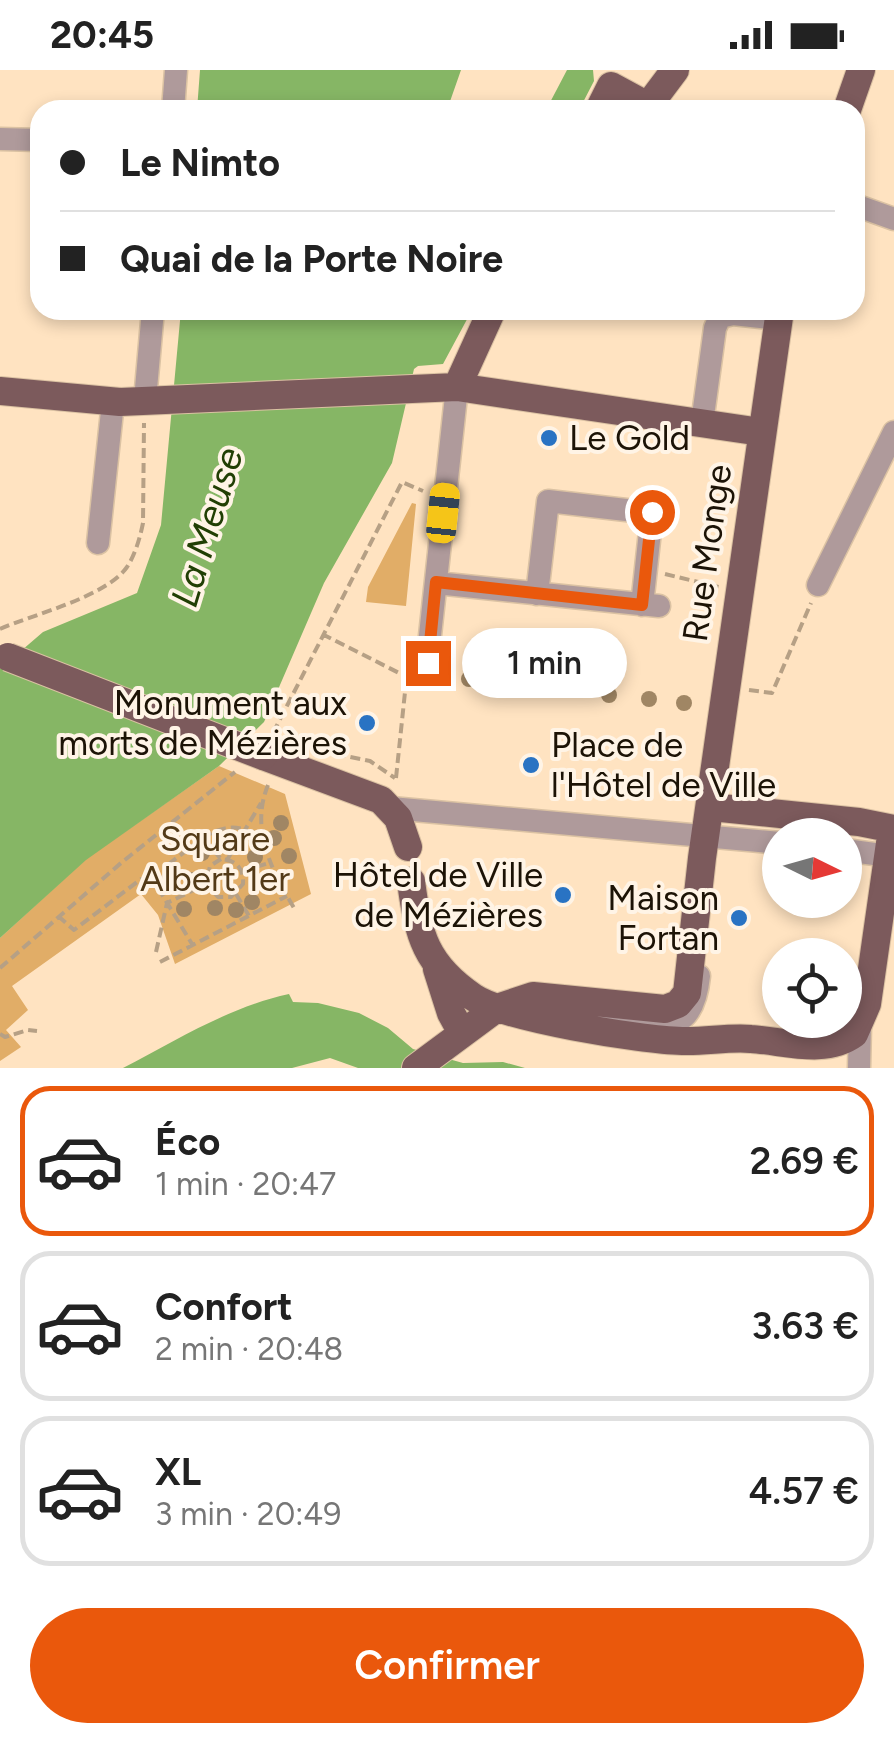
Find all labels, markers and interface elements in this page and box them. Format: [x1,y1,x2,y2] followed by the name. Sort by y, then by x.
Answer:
[50,12,154,58] text: 20:45
[120,140,280,186] text: Le Nimto
[120,236,503,282] text: Quai de la Porte Noire
[569,417,690,459] place label: Le Gold
[538,427,560,449] marker: Le Gold
[161,442,253,612] water label: La Meuse
[674,462,740,644] street label: Rue Monge
[425,482,461,544] car
[630,490,675,535] route start
[463,628,628,698] callout: 1 min
[406,641,451,686] route end
[507,644,582,682] text: 1 min
[58,682,347,764] place label: Monument aux morts de Mézières
[356,712,378,734] marker: Monument aux morts de Mézières
[551,724,776,806] place label: Place de l'Hôtel de Ville
[520,754,542,776] marker: Place de l'Hôtel de Ville
[140,818,290,900] park label: Square Albert 1er
[762,818,862,918] north arrow
[762,818,862,1038] map controls
[333,854,543,936] place label: Hôtel de Ville de Mézières
[607,877,719,959] place label: Maison Fortan
[552,884,574,906] marker: Hôtel de Ville de Mézières
[728,907,750,929] marker: Maison Fortan
[762,938,862,1038] button: locate
[35,1116,125,1206] icon: car
[155,1119,220,1165] text: Éco
[750,1138,859,1184] text: 2.69 €
[155,1165,336,1203] text: 1 min · 20:47
[35,1281,125,1371] icon: car
[155,1284,292,1330] text: Confort
[751,1303,859,1349] text: 3.63 €
[155,1330,343,1368] text: 2 min · 20:48
[35,1446,125,1536] icon: car
[155,1449,201,1495] text: XL
[748,1468,859,1514] text: 4.57 €
[155,1495,341,1533] text: 3 min · 20:49
[30,1608,864,1723] button: Confirmer

